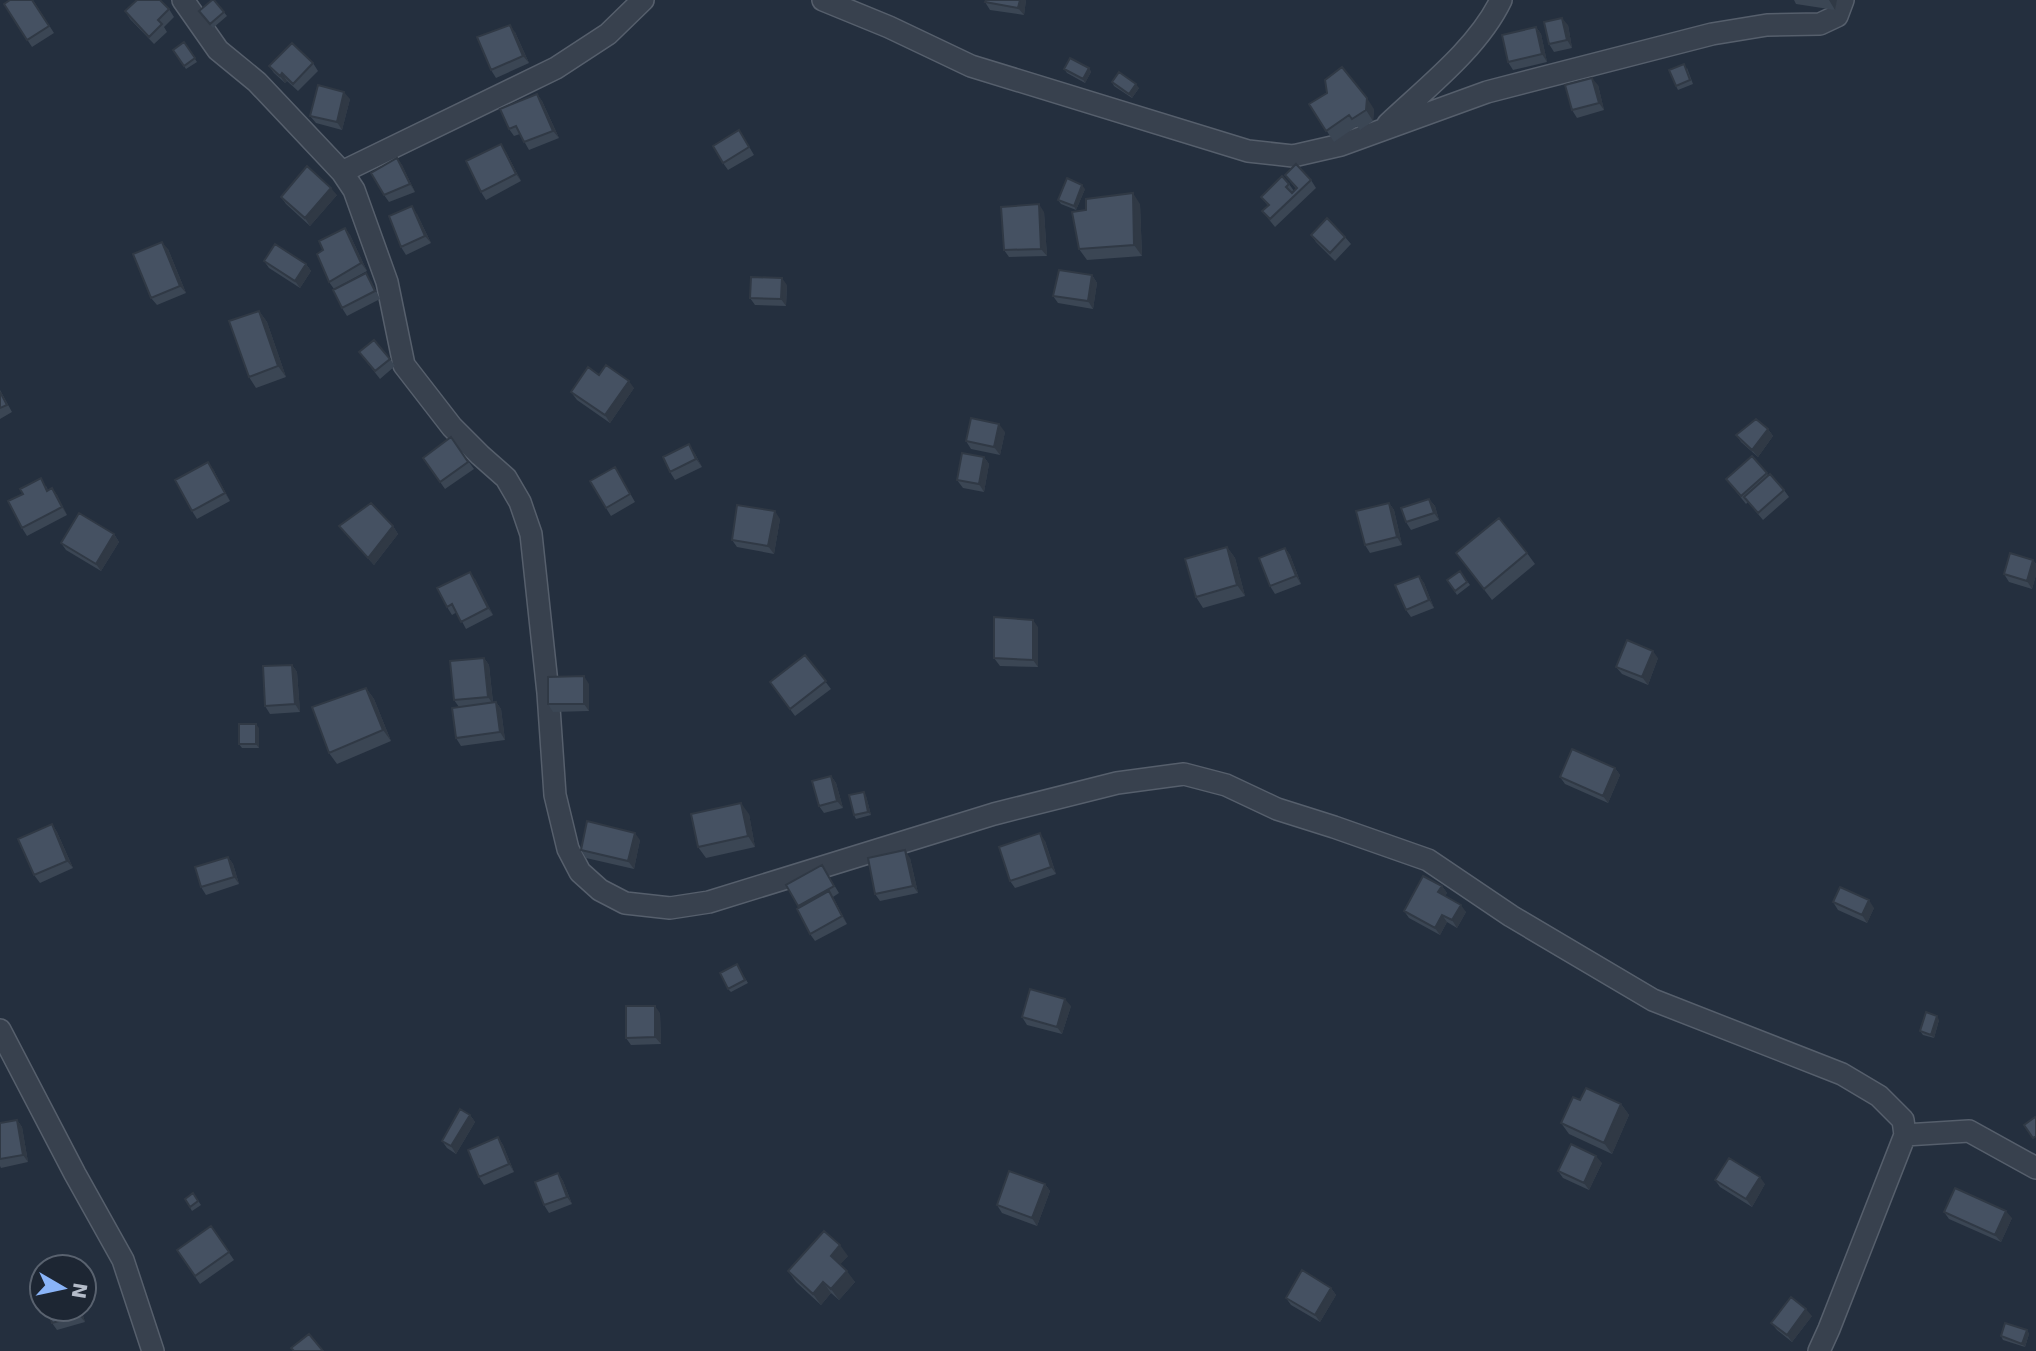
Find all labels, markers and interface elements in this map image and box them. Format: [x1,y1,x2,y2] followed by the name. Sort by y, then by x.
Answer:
[28,1253,98,1323] north arrow
[68,1281,92,1300] text: N

